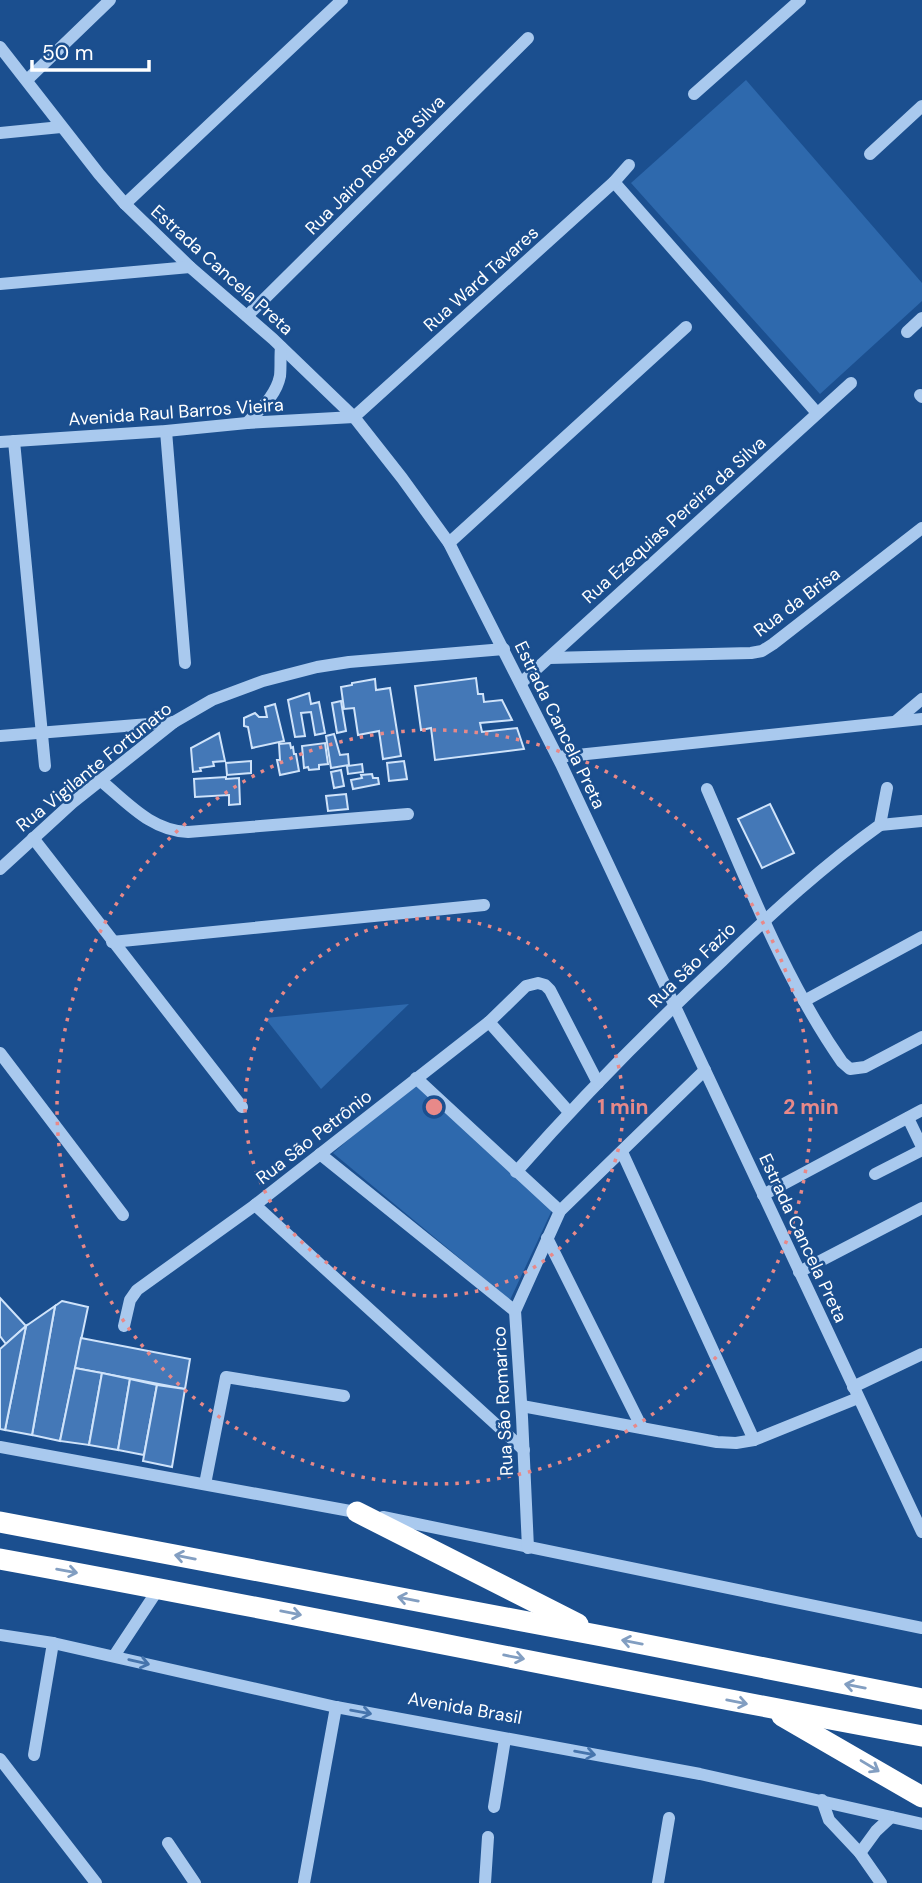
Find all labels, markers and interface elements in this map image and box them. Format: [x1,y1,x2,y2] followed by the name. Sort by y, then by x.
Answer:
[32,28,149,72] scale bar
[42,39,93,67] text: 50 m
[300,90,450,240] street label: Rua Jairo Rosa da Silva
[146,200,298,340] street label: Estrada Cancela Preta
[418,221,544,337] street label: Rua Ward Tavares
[68,393,284,431] street label: Avenida Raul Barros Vieira
[577,431,771,609] street label: Rua Ezequias Pereira da Silva
[749,562,845,642] street label: Rua da Brisa
[509,637,611,813] street label: Estrada Cancela Preta
[11,697,177,837] street label: Rua Vigilante Fortunato
[643,917,741,1013] street label: Rua São Fazio
[251,1084,377,1190] street label: Rua São Petrônio
[597,1093,649,1121] text: 1 min
[783,1093,839,1121] text: 2 min
[422,1095,446,1119] centre of rings
[753,1150,853,1326] street label: Estrada Cancela Preta
[487,1326,519,1476] street label: Rua São Romarico
[174,1550,197,1563] one-way arrow
[55,1565,78,1578] one-way arrow
[397,1592,420,1606] one-way arrow
[279,1607,302,1621] one-way arrow
[621,1634,644,1648] one-way arrow
[502,1651,525,1665] one-way arrow
[127,1656,150,1669] one-way arrow
[844,1678,867,1692] one-way arrow
[406,1686,524,1730] street label: Avenida Brasil
[725,1695,748,1709] one-way arrow
[349,1706,372,1719] one-way arrow
[573,1747,596,1760] one-way arrow
[859,1760,879,1774] one-way arrow

